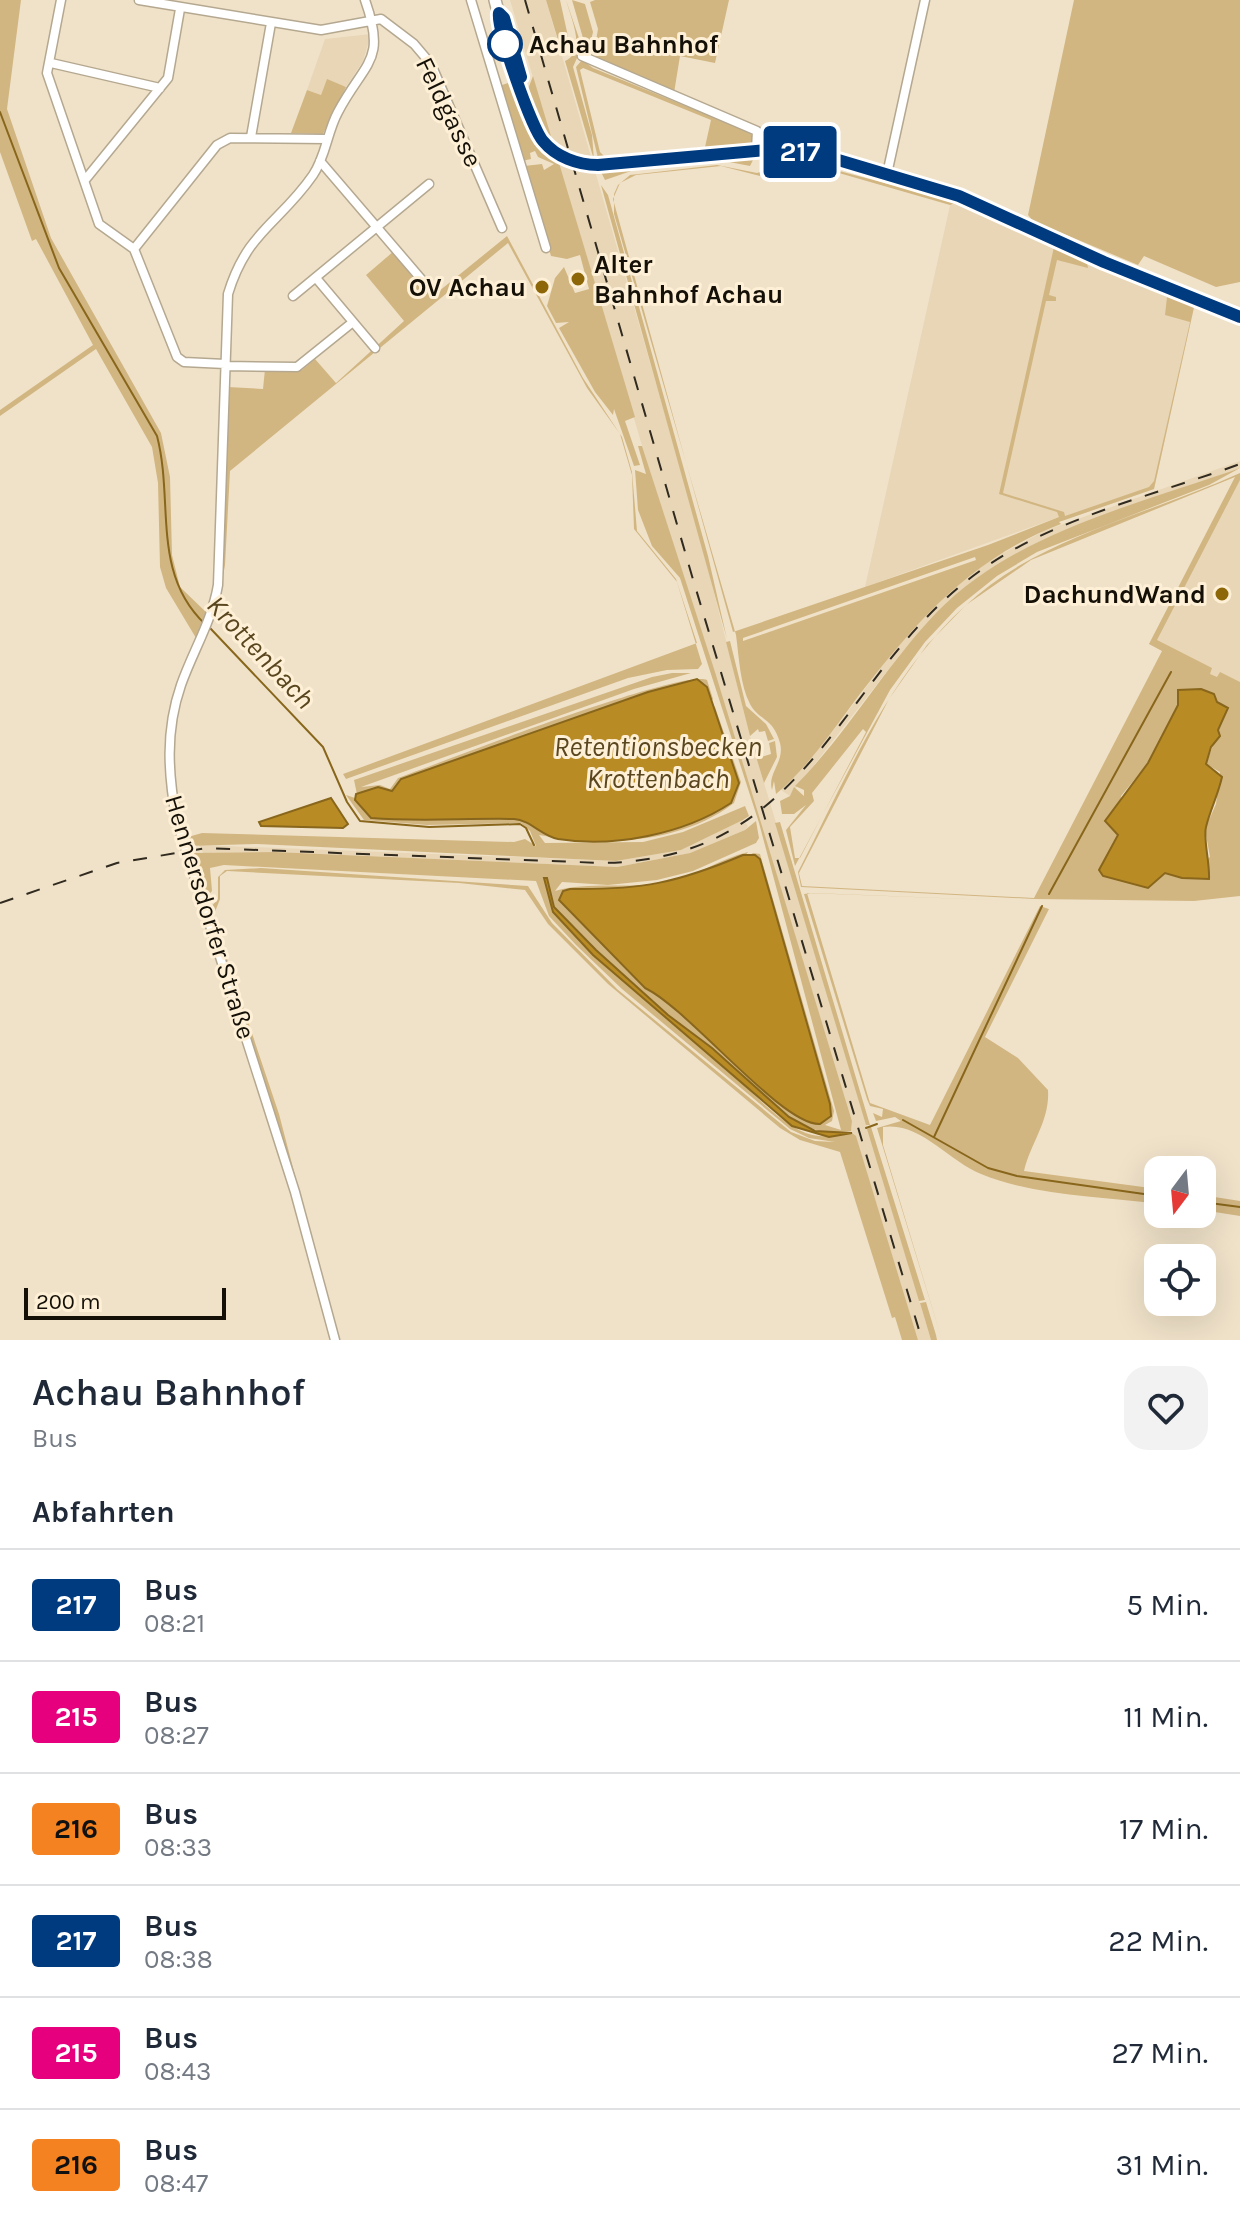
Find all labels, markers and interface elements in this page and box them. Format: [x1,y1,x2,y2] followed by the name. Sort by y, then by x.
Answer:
[488,27,522,61] marker: Achau Bahnhof
[529,29,719,60] place label: Achau Bahnhof
[409,52,489,172] street label: Feldgasse
[754,126,846,178] line badge: 217
[780,135,820,168] text: 217
[594,249,783,310] place label: Alter Bahnhof Achau
[569,270,587,288] marker: Alter Bahnhof Achau
[409,272,526,303] place label: OV Achau
[533,278,551,296] marker: OV Achau
[1024,579,1206,610] place label: DachundWand
[1213,585,1231,603] marker: DachundWand
[200,589,322,715] water label: Krottenbach
[554,730,762,795] water label: Retentionsbecken Krottenbach
[158,791,262,1043] street label: Hennersdorfer Straße
[1144,1156,1216,1228] north arrow
[1144,1156,1216,1316] map controls
[1144,1244,1216,1316] button: locate
[24,1284,226,1320] scale bar
[36,1289,101,1315] text: 200 m
[1124,1366,1208,1450] button: heart
[32,1370,305,1415] text: Achau Bahnhof
[32,1423,78,1454] text: Bus
[32,1494,175,1530] text: Abfahrten
[144,1572,198,1608] text: Bus
[1126,1587,1208,1623] text: 5 Min.
[56,1588,96,1621] text: 217
[144,1608,205,1639] text: 08:21
[144,1684,198,1720] text: Bus
[1123,1699,1208,1735] text: 11 Min.
[54,1700,98,1733] text: 215
[144,1720,209,1751] text: 08:27
[144,1796,198,1832] text: Bus
[1119,1811,1208,1847] text: 17 Min.
[54,1812,98,1845] text: 216
[144,1832,212,1863] text: 08:33
[144,1908,198,1944] text: Bus
[1108,1923,1208,1959] text: 22 Min.
[56,1924,96,1957] text: 217
[144,1944,213,1975] text: 08:38
[144,2020,198,2056] text: Bus
[1112,2035,1208,2071] text: 27 Min.
[54,2036,98,2069] text: 215
[144,2056,211,2087] text: 08:43
[144,2132,198,2168] text: Bus
[1115,2147,1208,2183] text: 31 Min.
[54,2148,98,2181] text: 216
[144,2168,208,2199] text: 08:47

